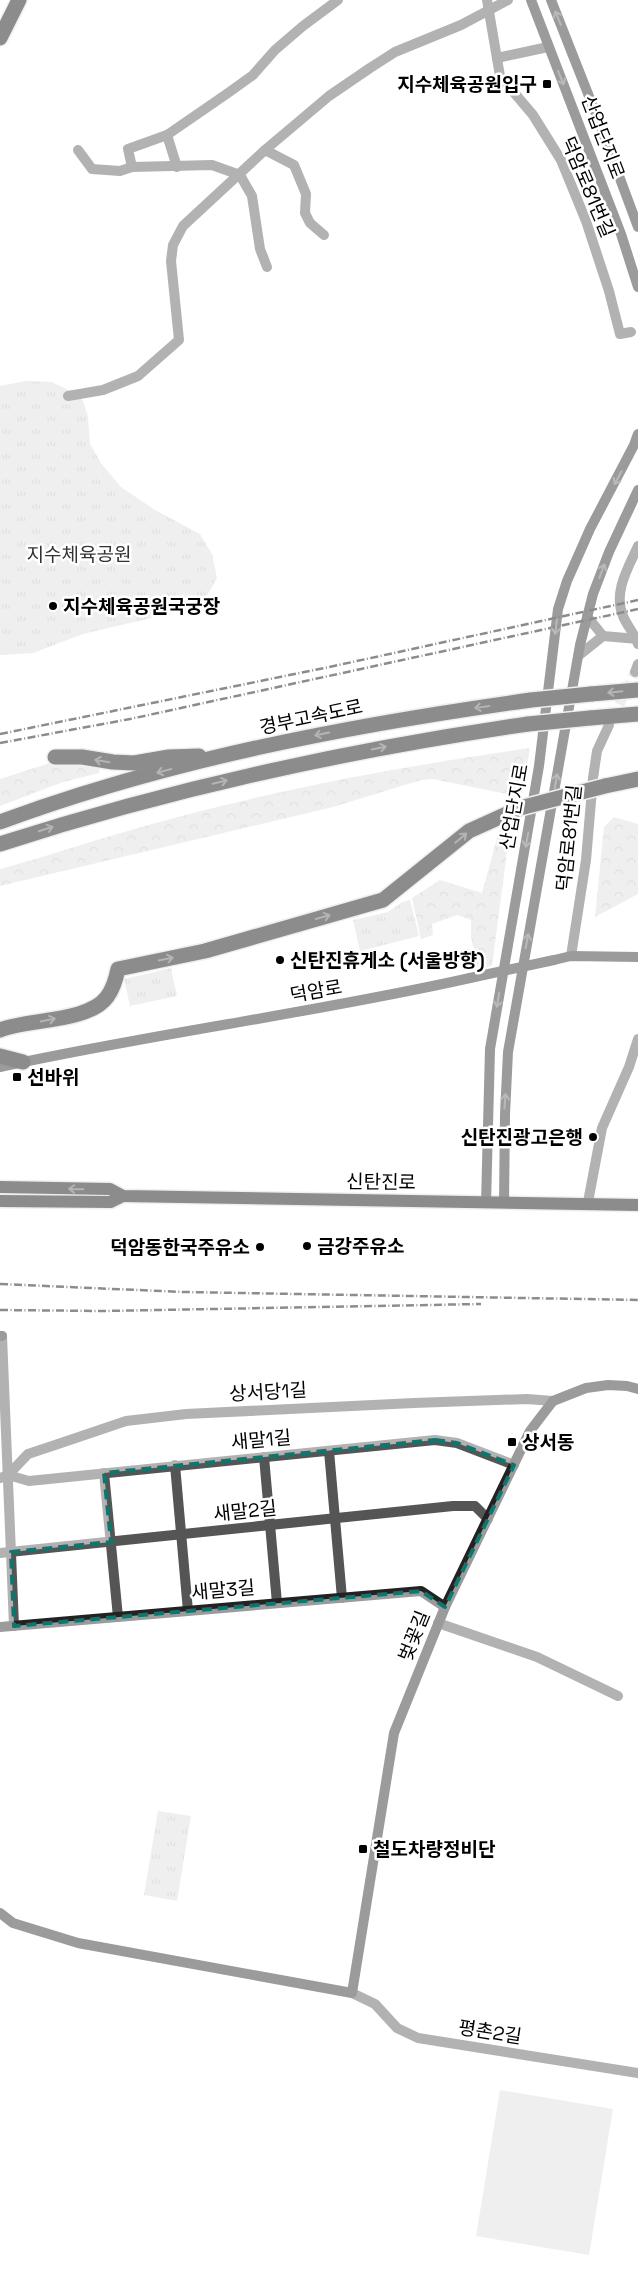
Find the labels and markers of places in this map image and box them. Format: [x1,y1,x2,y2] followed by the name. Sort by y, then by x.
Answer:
[397,72,537,97] place label: 지수체육공원입구
[541,78,553,90] marker: 지수체육공원입구
[63,594,220,619] place label: 지수체육공원국궁장
[47,600,59,612] marker: 지수체육공원국궁장
[290,948,485,973] place label: 신탄진휴게소 (서울방향)
[274,954,286,966] marker: 신탄진휴게소 (서울방향)
[27,1065,79,1090] place label: 선바위
[11,1071,23,1083] marker: 선바위
[461,1125,583,1150] place label: 신탄진광고은행
[587,1131,599,1143] marker: 신탄진광고은행
[317,1234,404,1259] place label: 금강주유소
[110,1235,250,1260] place label: 덕암동한국주유소
[301,1240,313,1252] marker: 금강주유소
[254,1241,266,1253] marker: 덕암동한국주유소
[522,1430,574,1455] place label: 상서동
[506,1436,518,1448] marker: 상서동
[373,1837,496,1862] place label: 철도차량정비단
[357,1843,369,1855] marker: 철도차량정비단

